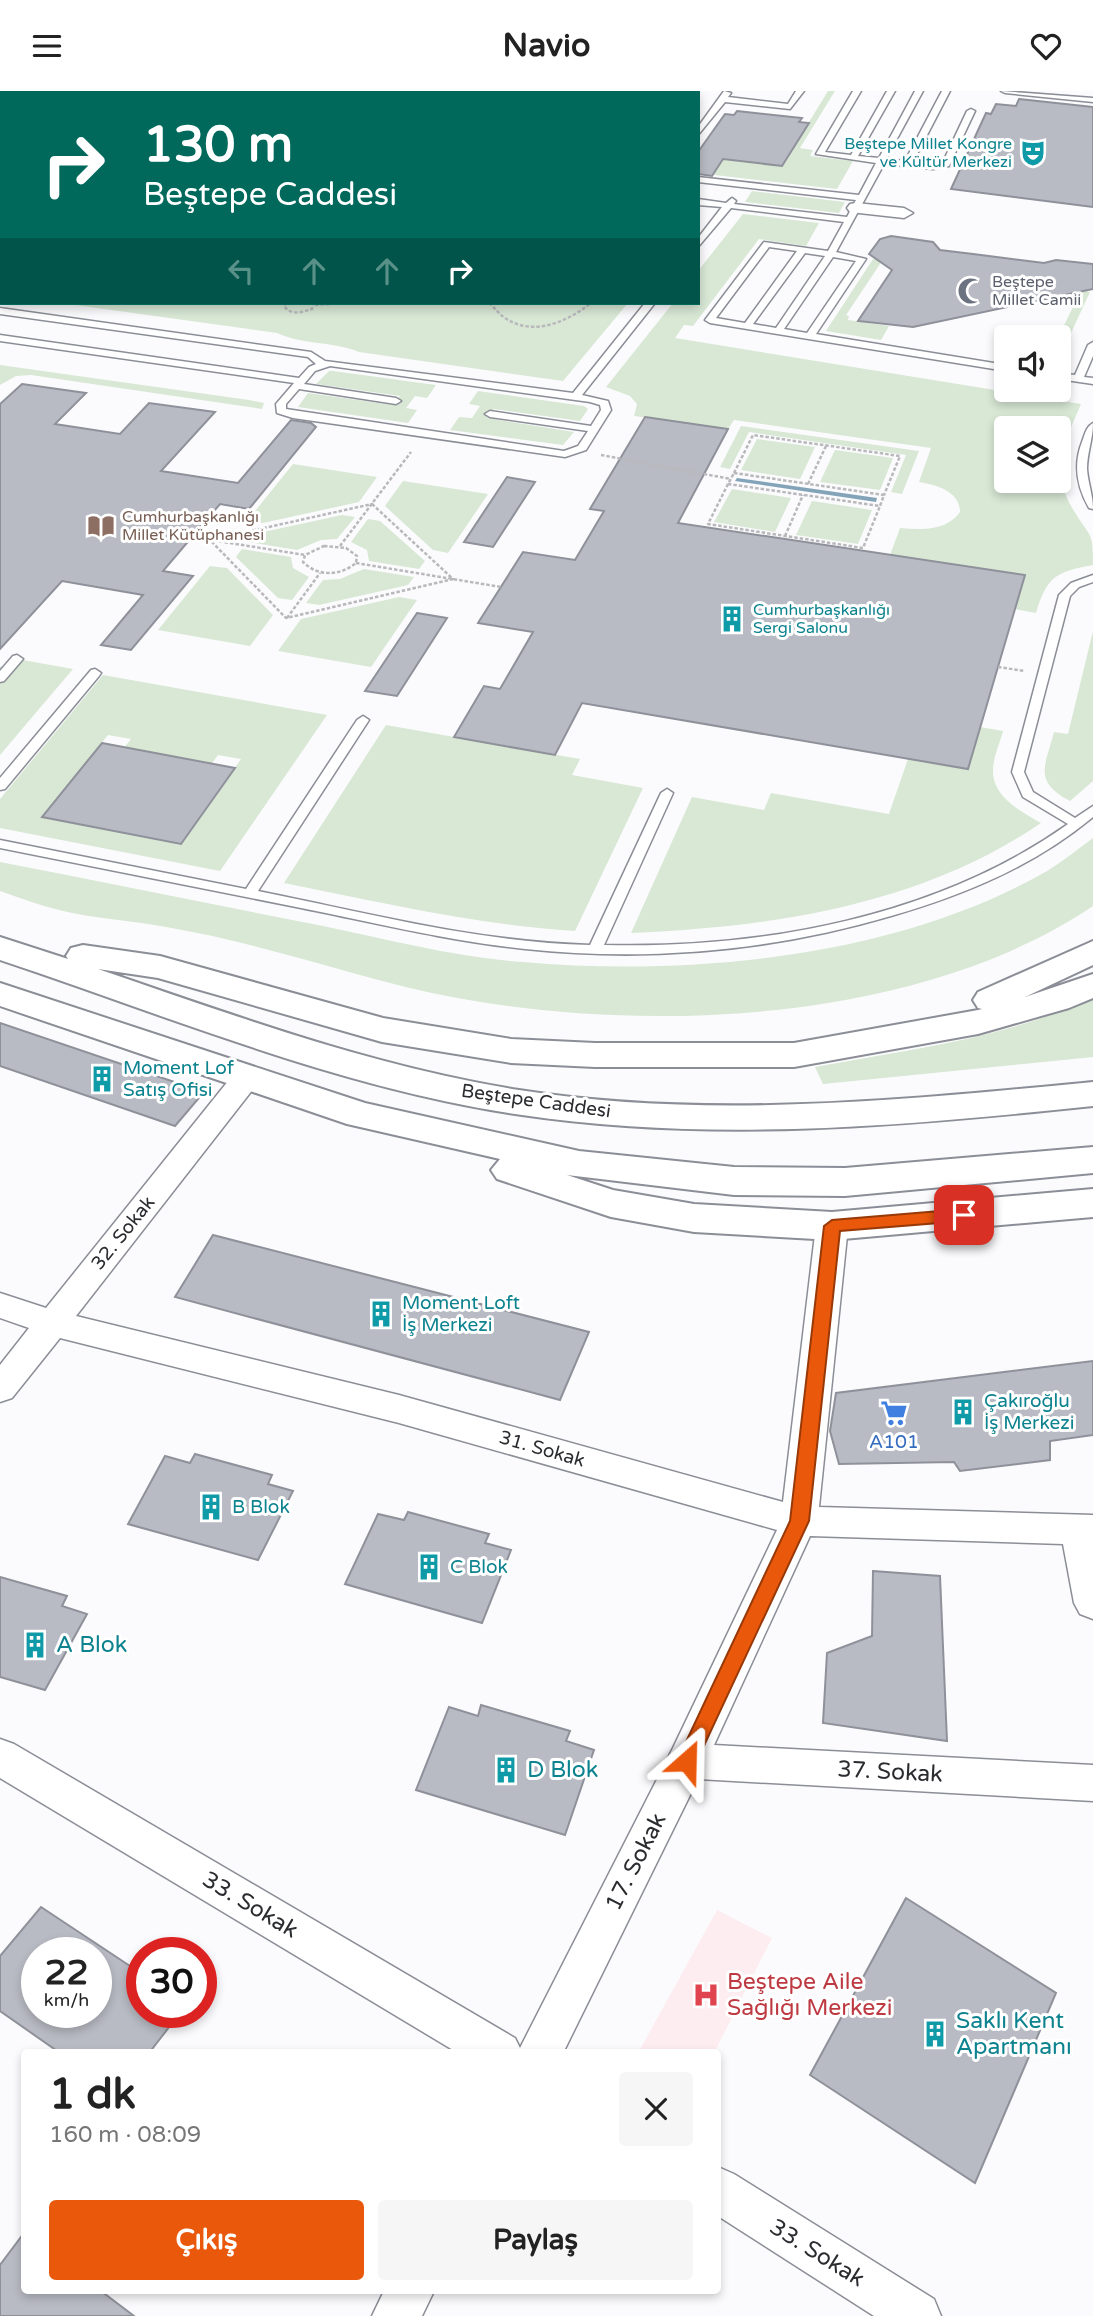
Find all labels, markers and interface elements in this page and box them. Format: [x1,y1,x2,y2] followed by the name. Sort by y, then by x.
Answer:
[28,27,66,65] icon: menu
[503,27,590,65] text: Navio
[1027,27,1065,65] icon: heart
[143,116,293,175] text: 130 m
[28,119,119,210] icon: right
[844,134,1012,172] place label: Beştepe Millet Kongre ve Kültür Merkezi
[1018,138,1048,168] theatre icon: Beştepe Millet Kongre ve Kültür Merkezi
[143,176,397,214] text: Beştepe Caddesi
[222,252,260,290] icon: left
[295,252,333,290] icon: ahead
[368,252,406,290] icon: ahead
[441,252,479,290] icon: right
[992,272,1081,310] place label: Beştepe Millet Camii
[956,276,986,306] mosque icon: Beştepe Millet Camii
[994,325,1071,493] map controls
[994,325,1071,402] button: sound
[994,416,1071,493] button: layers
[122,507,264,545] place label: Cumhurbaşkanlığı Millet Kütüphanesi
[86,511,116,541] library icon: Cumhurbaşkanlığı Millet Kütüphanesi
[753,600,890,638] place label: Cumhurbaşkanlığı Sergi Salonu
[717,604,747,634] building icon: Cumhurbaşkanlığı Sergi Salonu
[123,1057,235,1101] place label: Moment Lof Satış Ofisi
[87,1064,117,1094] building icon: Moment Lof Satış Ofisi
[460,1080,612,1122] street label: Beştepe Caddesi
[934,1185,994,1245] pin
[87,1192,159,1274] street label: 32. Sokak
[945,1196,983,1234] icon: arrive
[402,1292,520,1336] place label: Moment Loft İş Merkezi
[366,1299,396,1329] building icon: Moment Loft İş Merkezi
[984,1390,1075,1434] place label: Çakıroğlu İş Merkezi
[948,1397,978,1427] building icon: Çakıroğlu İş Merkezi
[879,1398,909,1428] supermarket icon: A101
[497,1426,587,1472] street label: 31. Sokak
[869,1431,919,1453] place label: A101
[196,1492,226,1522] building icon: B Blok
[232,1496,290,1518] place label: B Blok
[414,1552,444,1582] building icon: C Blok
[450,1556,508,1578] place label: C Blok
[20,1630,50,1660] building icon: A Blok
[56,1631,127,1659] place label: A Blok
[650,1724,724,1798] position arrow
[491,1755,521,1785] building icon: D Blok
[837,1755,943,1789] street label: 37. Sokak
[527,1756,598,1784] place label: D Blok
[600,1809,672,1915] street label: 17. Sokak
[197,1866,303,1944] street label: 33. Sokak
[126,1937,217,2028] speed limit sign: 30
[45,1952,88,1994] text: 22
[727,1968,893,2022] place label: Beştepe Aile Sağlığı Merkezi
[691,1980,721,2010] hospital icon: Beştepe Aile Sağlığı Merkezi
[44,1989,89,2011] text: km/h
[956,2007,1072,2061] place label: Saklı Kent Apartmanı
[920,2019,950,2049] building icon: Saklı Kent Apartmanı
[49,2069,136,2120] text: 1 dk
[619,2072,693,2146] button: close
[49,2121,201,2149] text: 160 m · 08:09
[49,2200,364,2280] button: Çıkış
[378,2200,693,2280] button: Paylaş
[764,2213,870,2293] street label: 33. Sokak

